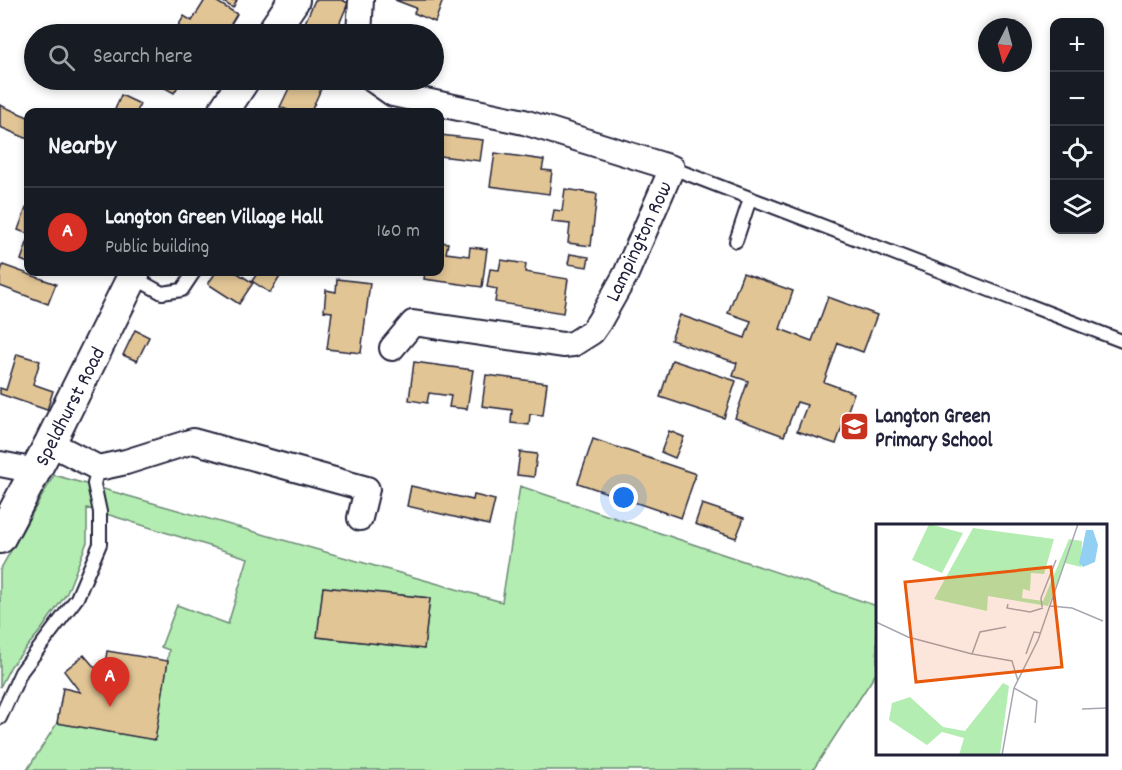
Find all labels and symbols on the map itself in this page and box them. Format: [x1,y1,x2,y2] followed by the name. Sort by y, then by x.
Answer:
[978,18,1032,72] north arrow
[600,177,682,308] street label: Lampington Row
[29,343,115,472] street label: Speldhurst Road
[875,403,994,457] place label: Langton Green Primary School
[838,411,870,443] school or university icon: Langton Green Primary School
[609,483,638,512] your location
[876,524,1107,755] inset map
[90,658,130,707] pin: A

